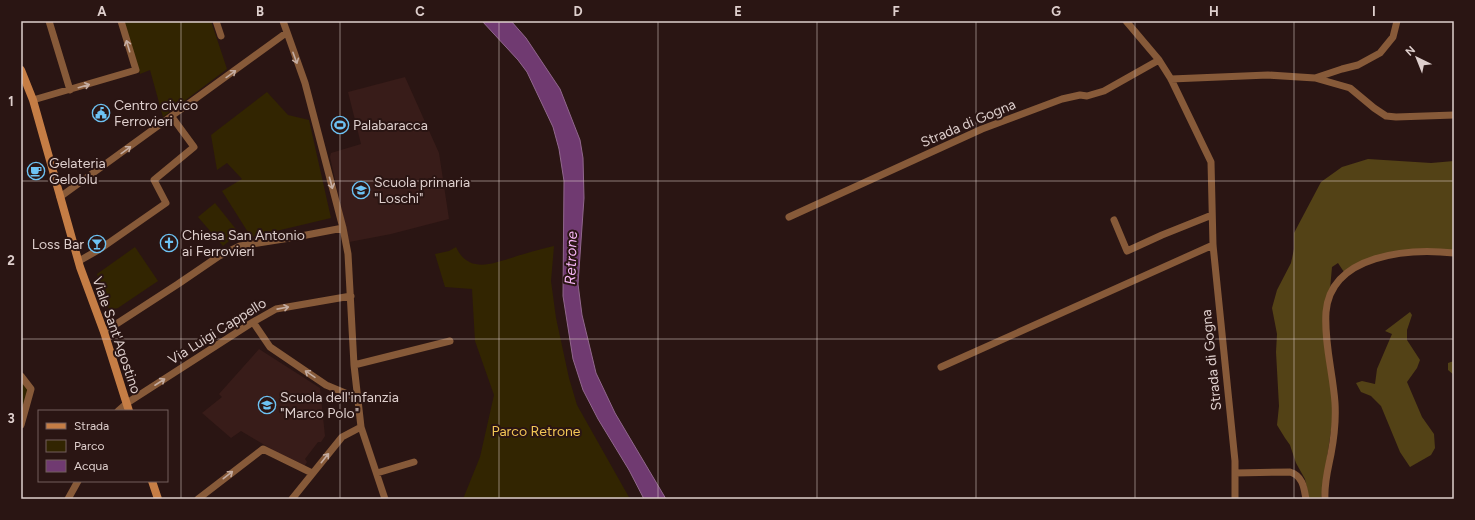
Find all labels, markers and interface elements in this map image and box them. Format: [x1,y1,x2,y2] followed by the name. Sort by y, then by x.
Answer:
[97,4,107,19] text: A
[256,4,264,19] text: B
[415,4,425,19] text: C
[573,4,583,19] text: D
[734,4,742,19] text: E
[892,4,900,19] text: F
[1051,4,1061,19] text: G
[1209,4,1219,19] text: H
[1372,4,1376,19] text: I
[1397,38,1437,78] north arrow
[124,39,131,52] one-way arrow
[1403,43,1418,59] text: N
[292,51,300,63] one-way arrow
[225,69,236,78] one-way arrow
[77,82,90,89] one-way arrow
[8,94,14,109] text: 1
[918,96,1018,151] street label: Strada di Gogna
[114,97,198,130] place label: Centro civico Ferrovieri
[91,103,111,123] public building icon: Centro civico Ferrovieri
[330,115,350,135] sports icon: Palabaracca
[353,117,428,134] place label: Palabaracca
[120,146,131,154] one-way arrow
[49,155,106,188] place label: Gelateria Geloblu
[26,161,46,181] cafe icon: Gelateria Geloblu
[374,174,470,207] place label: Scuola primaria "Loschi"
[328,176,335,189] one-way arrow
[351,180,371,200] school or university icon: Scuola primaria "Loschi"
[182,227,305,260] place label: Chiesa San Antonio ai Ferrovieri
[561,231,581,285] water label: Retrone
[159,233,179,253] church icon: Chiesa San Antonio ai Ferrovieri
[87,234,107,254] bar icon: Loss Bar
[32,236,84,253] place label: Loss Bar
[7,253,15,268] text: 2
[89,274,145,396] street label: Viale Sant'Agostino
[165,294,269,368] street label: Via Luigi Cappello
[276,304,289,312] one-way arrow
[1198,309,1225,411] street label: Strada di Gogna
[305,370,316,378] one-way arrow
[154,378,165,387] one-way arrow
[280,389,399,422] place label: Scuola dell'infanzia "Marco Polo"
[257,395,277,415] school or university icon: Scuola dell'infanzia "Marco Polo"
[38,410,168,482] legend
[7,411,15,426] text: 3
[74,419,109,433] text: Strada
[492,423,581,440] park label: Parco Retrone
[74,439,104,453] text: Parco
[321,452,329,463] one-way arrow
[74,459,108,473] text: Acqua
[223,471,234,479] one-way arrow

